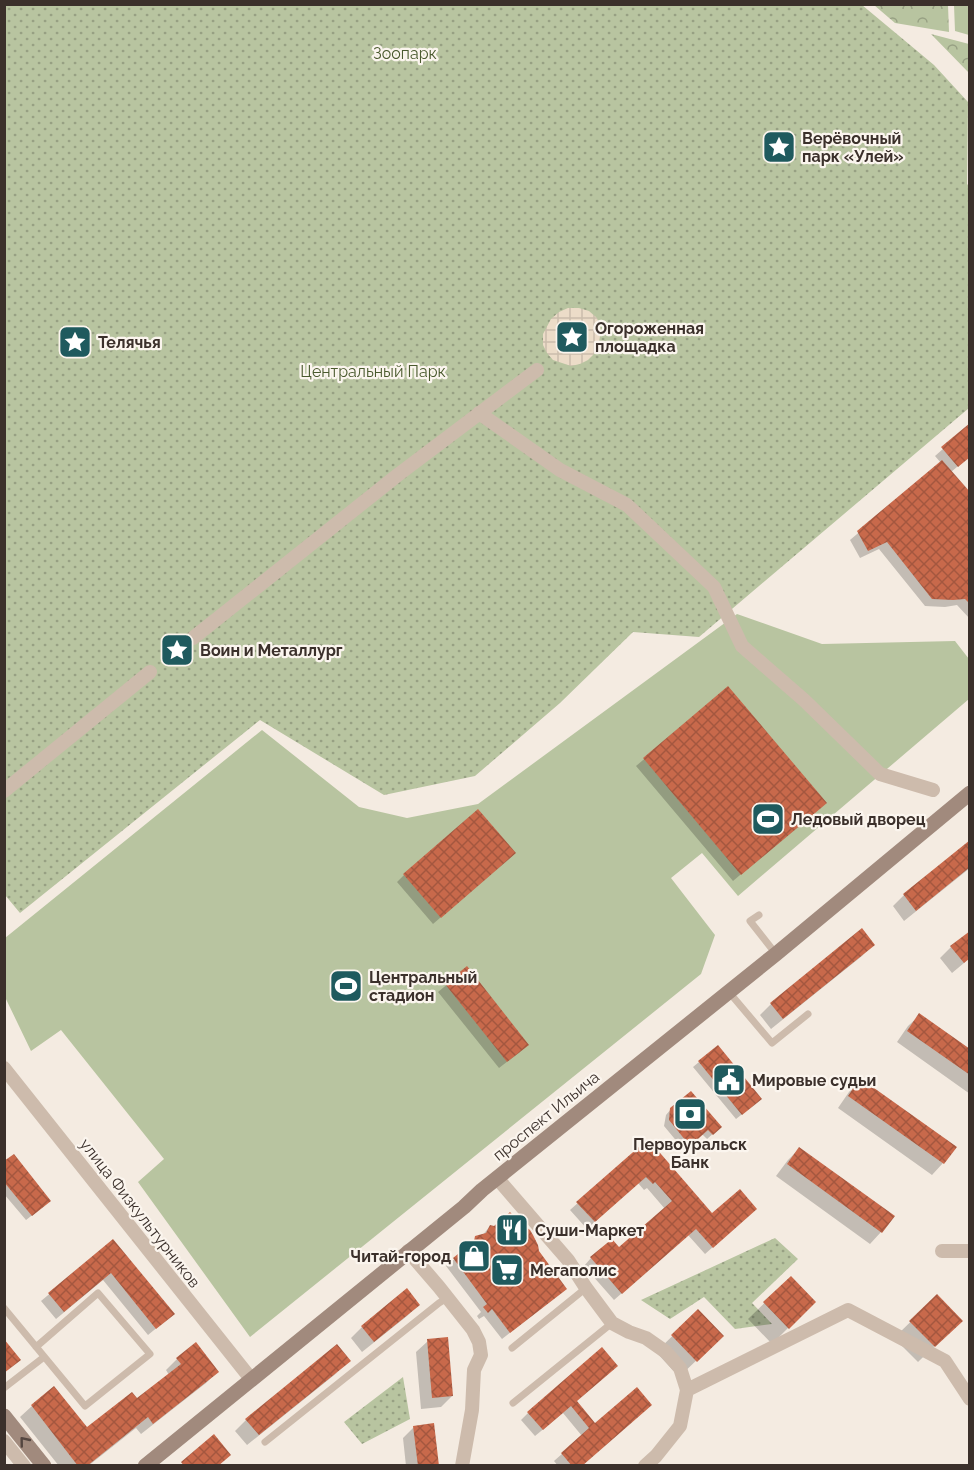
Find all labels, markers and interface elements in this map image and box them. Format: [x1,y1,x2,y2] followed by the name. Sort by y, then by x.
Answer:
[373,44,437,63] park label: Зоопарк
[761,129,797,165] place icon: Верёвочный парк «Улей»
[802,129,904,166] place label: Верёвочный парк «Улей»
[554,319,590,355] place icon: Огороженная площадка
[595,319,704,356] place label: Огороженная площадка
[57,324,93,360] place icon: Телячья
[98,333,161,352] place label: Телячья
[300,362,446,381] park label: Центральный Парк
[159,632,195,668] place icon: Воин и Металлург
[200,641,343,660] place label: Воин и Металлург
[750,801,786,837] sports icon: Ледовый дворец
[791,810,926,829] place label: Ледовый дворец
[328,968,364,1004] sports icon: Центральный стадион
[369,968,477,1005] place label: Центральный стадион
[711,1062,747,1098] public building icon: Мировые судьи
[489,1067,603,1165] street label: проспект Ильича
[752,1071,876,1090] place label: Мировые судьи
[672,1096,708,1132] bank icon: Первоуральск Банк
[76,1135,204,1291] street label: улица Физкультурников
[633,1135,747,1172] place label: Первоуральск Банк
[494,1212,530,1248] restaurant icon: Суши-Маркет
[535,1221,644,1240] place label: Суши-Маркет
[456,1238,492,1274] shop icon: Читай-город
[350,1247,451,1266] place label: Читай-город
[489,1252,525,1288] supermarket icon: Мегаполис
[530,1261,617,1280] place label: Мегаполис
[21,1436,32,1447] one-way arrow

